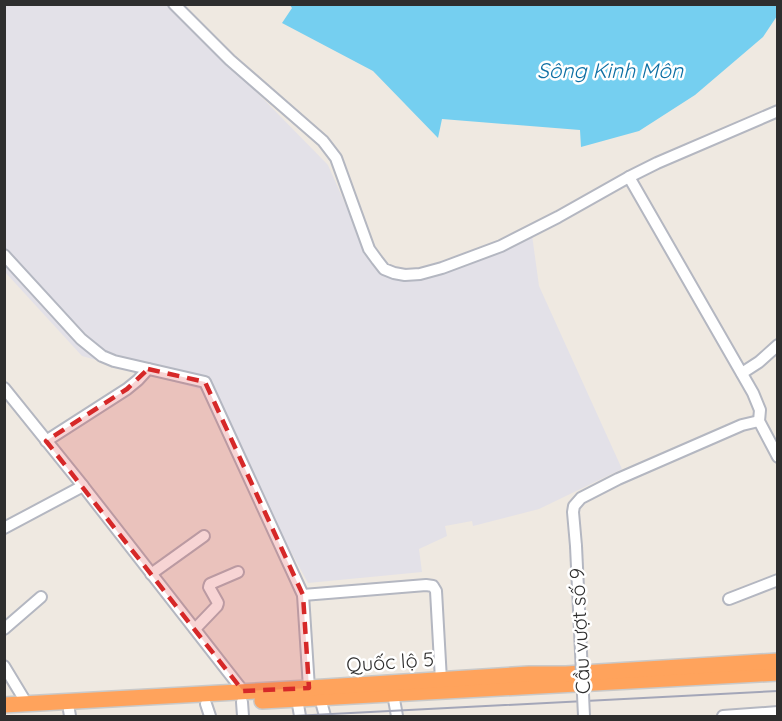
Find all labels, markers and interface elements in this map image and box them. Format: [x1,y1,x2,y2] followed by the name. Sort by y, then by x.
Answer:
[537,57,684,83] water label: Sông Kinh Môn
[564,567,595,695] street label: Cầu vượt số 9
[345,646,435,677] street label: Quốc lộ 5

